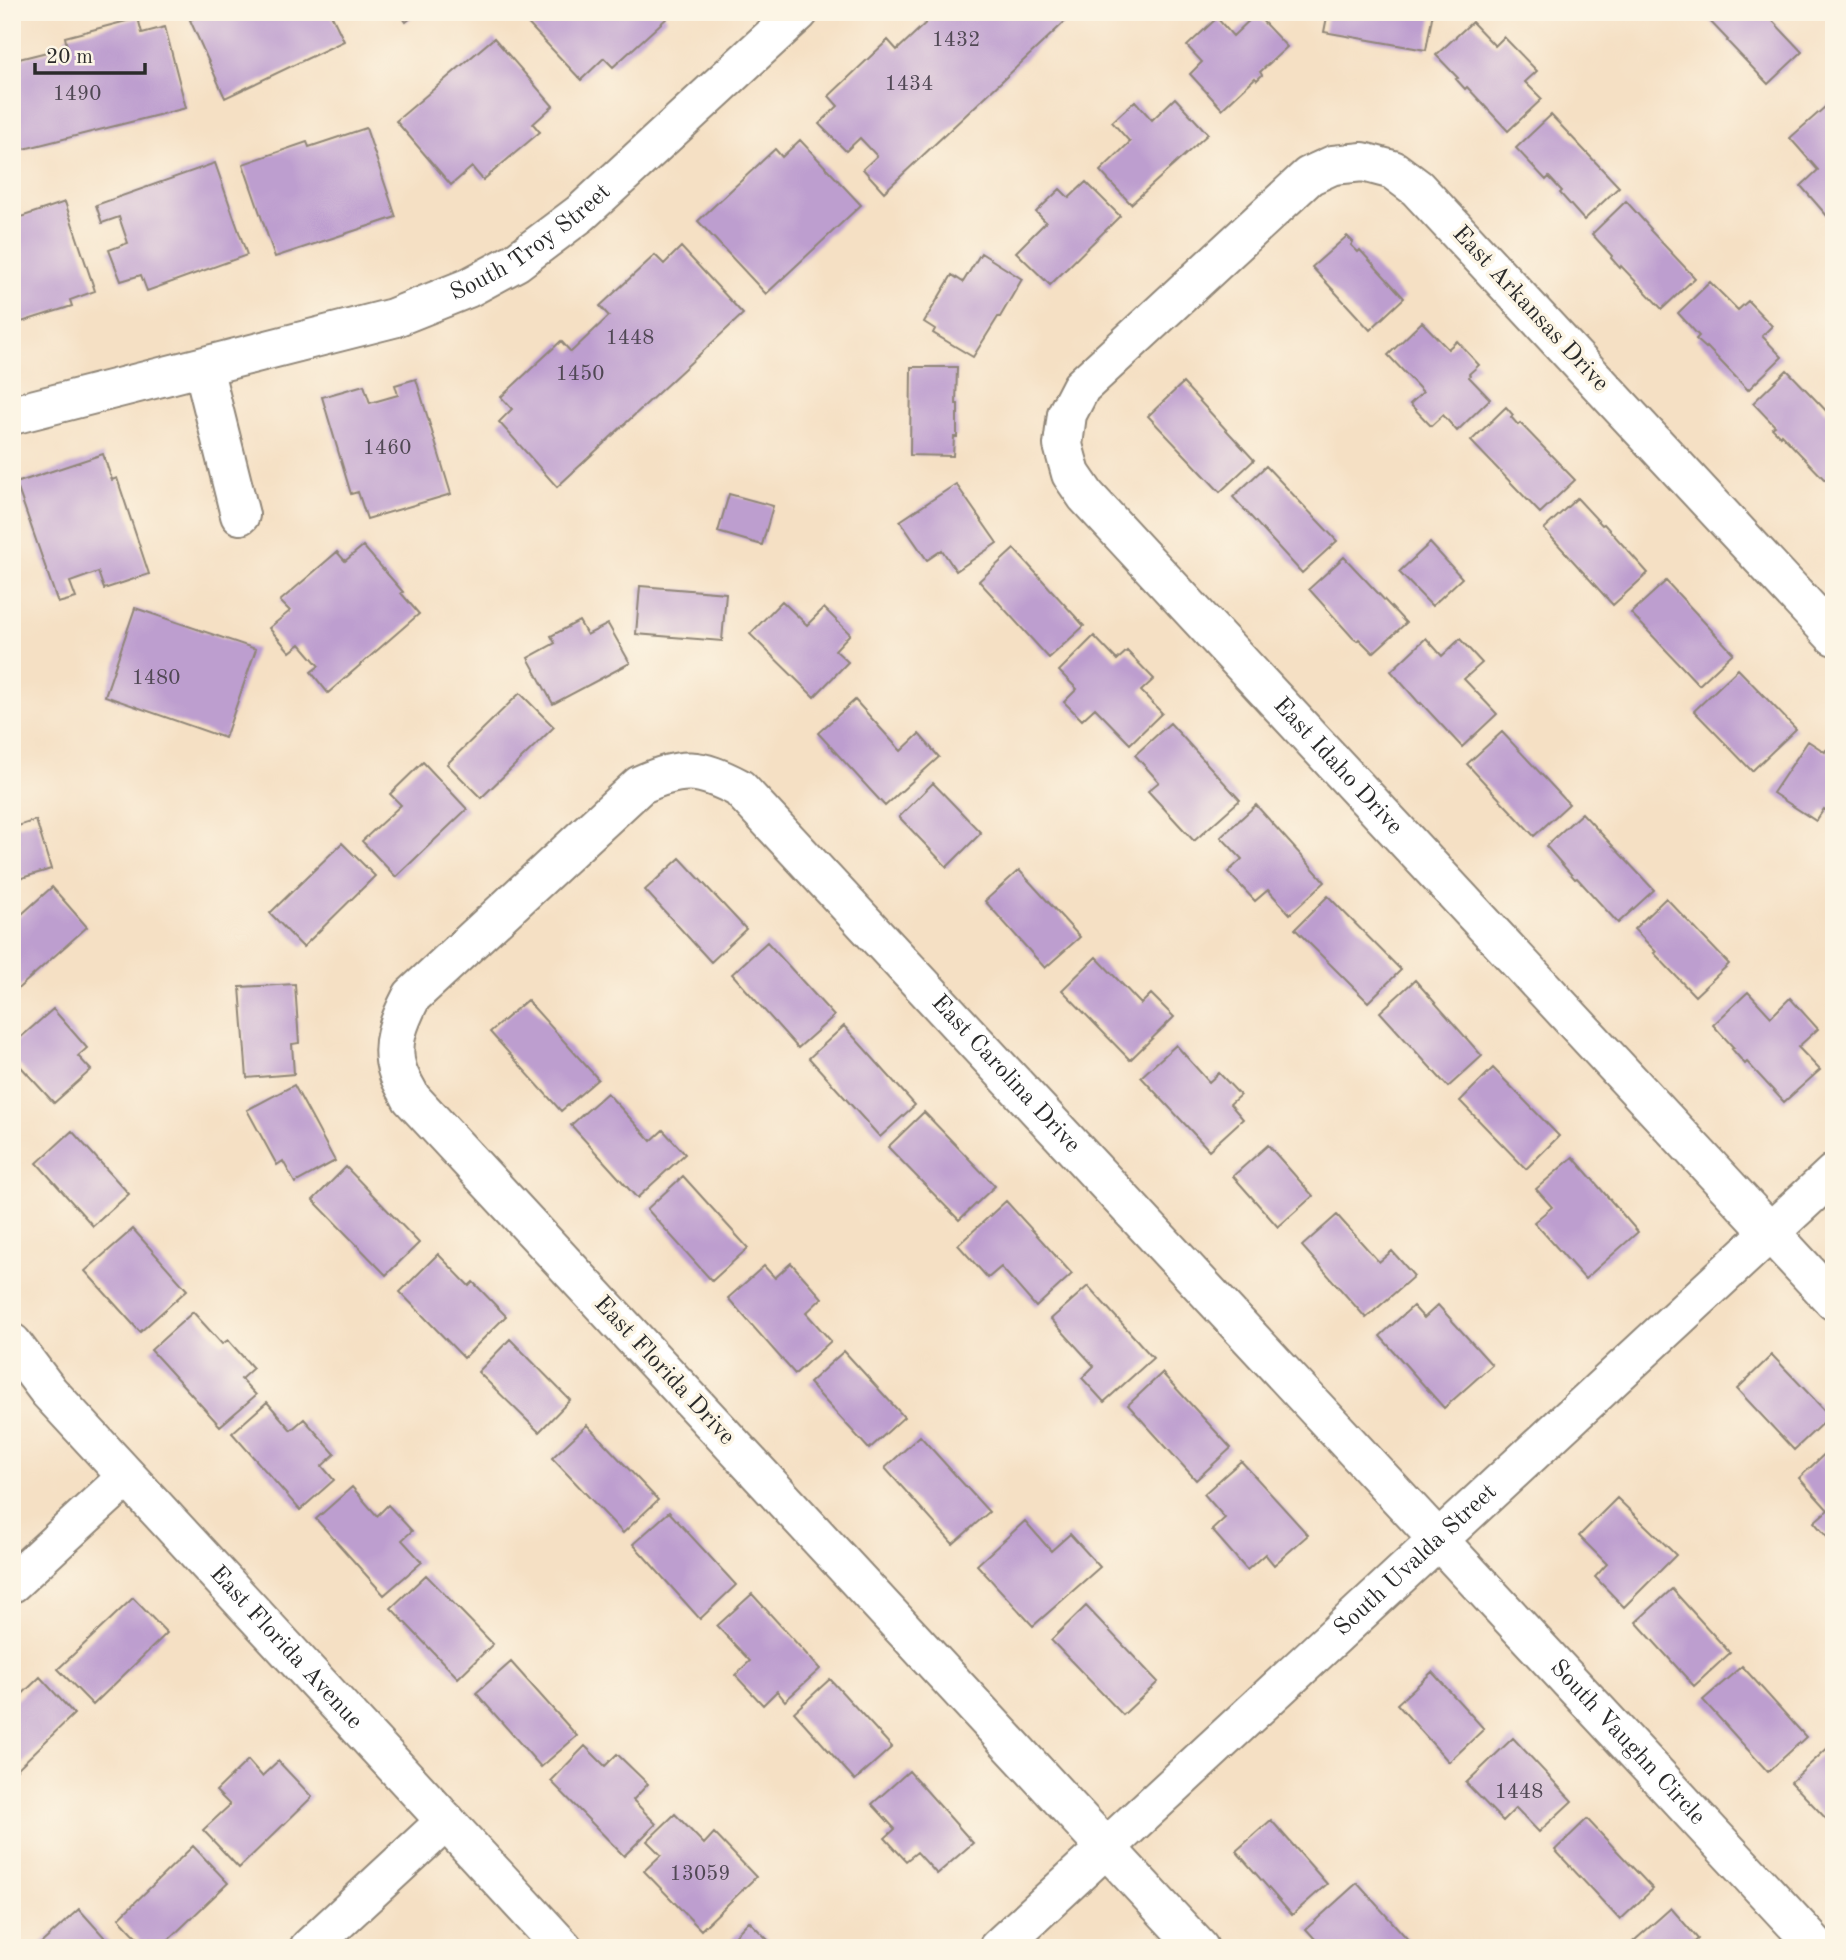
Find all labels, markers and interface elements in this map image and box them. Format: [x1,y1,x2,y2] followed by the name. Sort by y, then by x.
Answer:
[932,30,980,51] house number: 1432
[35,32,145,76] scale bar
[46,47,93,68] text: 20 m
[885,74,933,95] house number: 1434
[53,84,101,105] house number: 1490
[447,180,616,306] street label: South Troy Street
[1447,222,1613,396] street label: East Arkansas Drive
[606,328,654,349] house number: 1448
[556,364,604,385] house number: 1450
[363,438,411,459] house number: 1460
[132,668,180,689] house number: 1480
[1268,693,1407,840] street label: East Idaho Drive
[926,991,1084,1158] street label: East Carolina Drive
[589,1292,739,1450] street label: East Florida Drive
[1330,1480,1502,1641] street label: South Uvalda Street
[205,1562,367,1734] street label: East Florida Avenue
[1545,1656,1709,1830] street label: South Vaughn Circle
[1495,1782,1543,1803] house number: 1448
[670,1864,730,1885] house number: 13059

